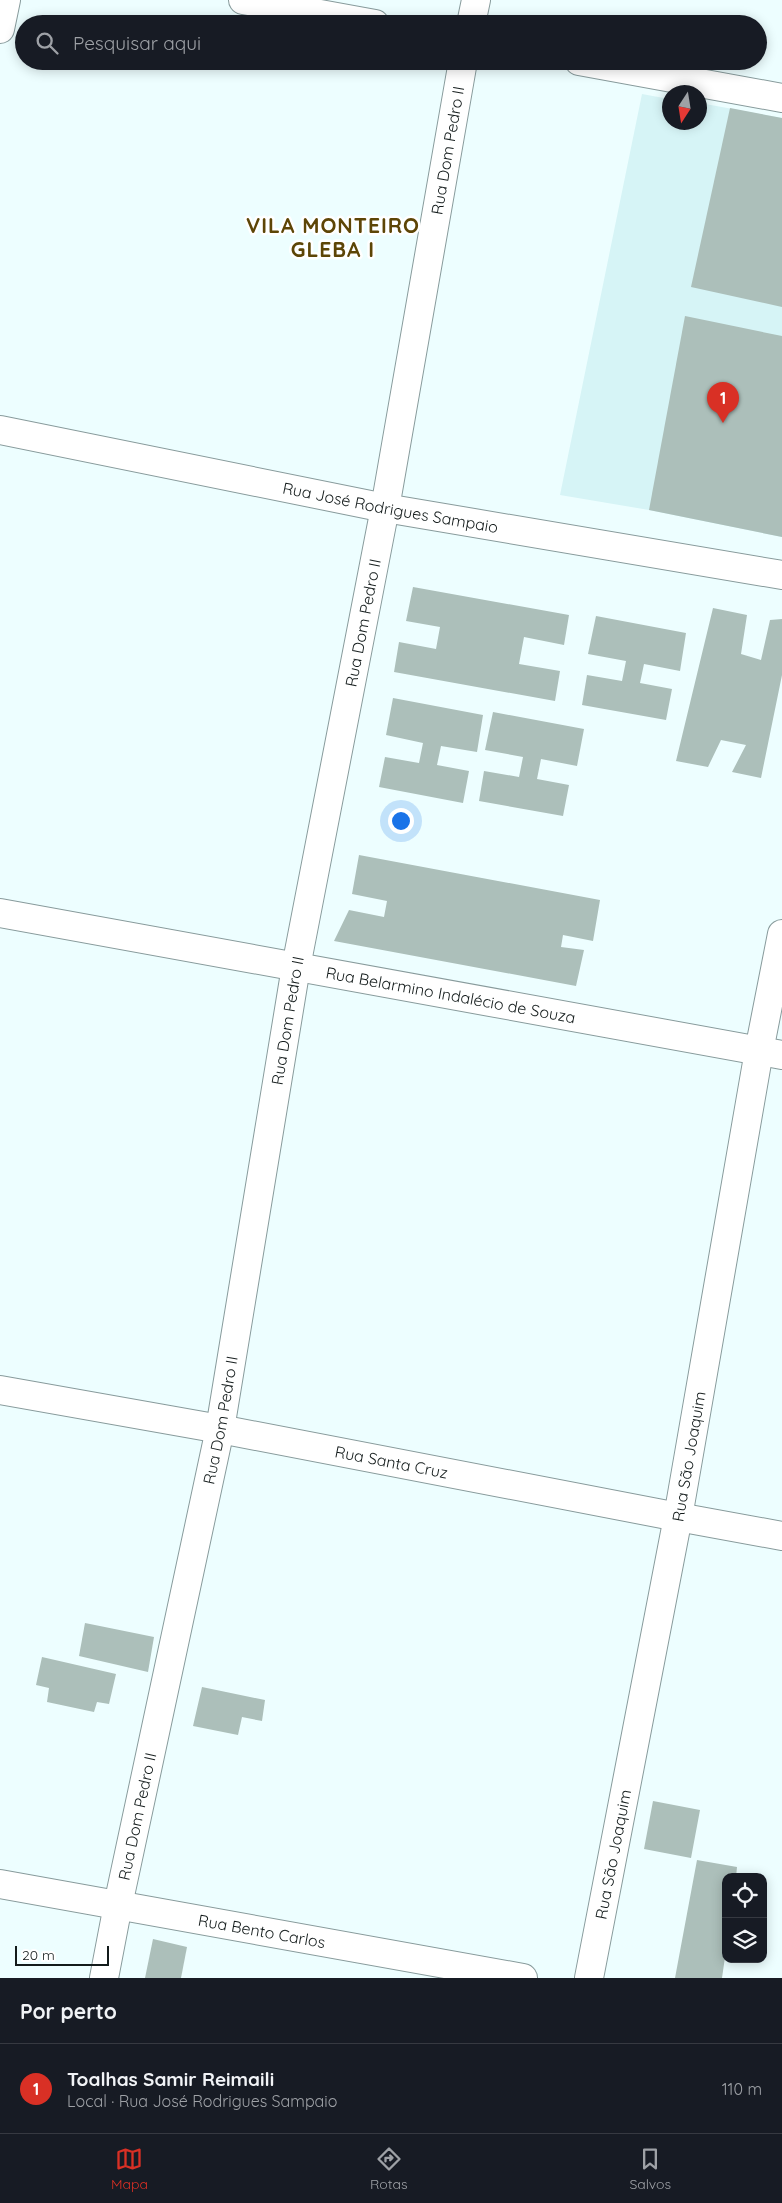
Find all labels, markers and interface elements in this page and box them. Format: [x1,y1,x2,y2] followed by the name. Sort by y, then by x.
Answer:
[15,15,767,70] search box
[33,29,61,57] icon: search
[73,31,201,55] text: Pesquisar aqui
[426,85,468,216] street label: Rua Dom Pedro II
[662,85,707,130] north arrow
[246,212,420,262] district label: VILA MONTEIRO GLEBA I
[707,382,739,423] pin: 1
[281,477,500,537] street label: Rua José Rodrigues Sampaio
[341,557,385,689] street label: Rua Dom Pedro II
[388,808,414,834] your location
[267,955,308,1086] street label: Rua Dom Pedro II
[324,962,577,1027] street label: Rua Belarmino Indalécio de Souza
[198,1354,242,1486] street label: Rua Dom Pedro II
[667,1390,710,1523] street label: Rua São Joaquim
[333,1441,450,1483] street label: Rua Santa Cruz
[114,1751,160,1882] street label: Rua Dom Pedro II
[591,1788,635,1921] street label: Rua São Joaquim
[722,1873,767,1963] map controls
[722,1873,767,1918] button: locate
[197,1910,327,1952] street label: Rua Bento Carlos
[722,1918,767,1963] button: layers
[15,1943,109,1966] scale bar
[22,1946,55,1964] text: 20 m
[20,1998,117,2024] text: Por perto
[67,2067,274,2091] text: Toalhas Samir Reimaili
[33,2079,39,2099] text: 1
[722,2079,762,2099] text: 110 m
[67,2091,337,2111] text: Local · Rua José Rodrigues Sampaio
[111,2145,148,2193] tab: Mapa
[370,2145,408,2193] tab: Rotas
[629,2145,671,2193] tab: Salvos

